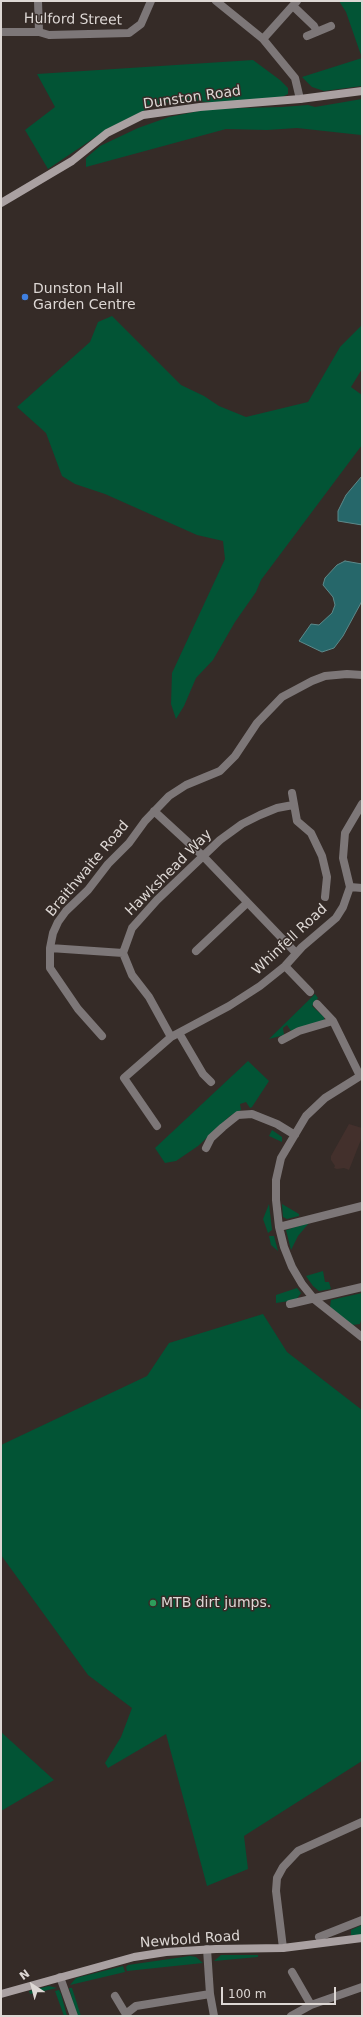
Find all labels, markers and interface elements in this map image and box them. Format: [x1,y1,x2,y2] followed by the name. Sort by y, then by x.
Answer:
[24,11,122,29] street label: Hulford Street
[142,83,242,113] street label: Dunston Road
[33,281,136,314] place label: Dunston Hall Garden Centre
[20,292,30,302] marker: Dunston Hall Garden Centre
[43,818,133,920] street label: Braithwaite Road
[122,826,216,920] street label: Hawkshead Way
[249,901,331,979] street label: Whinfell Road
[161,1595,271,1611] place label: MTB dirt jumps.
[148,1598,158,1608] marker: MTB dirt jumps.
[139,1928,241,1952] street label: Newbold Road
[12,1965,52,2005] north arrow
[17,1967,32,1983] text: N
[223,1979,338,2005] scale bar
[228,1987,266,2001] text: 100 m

